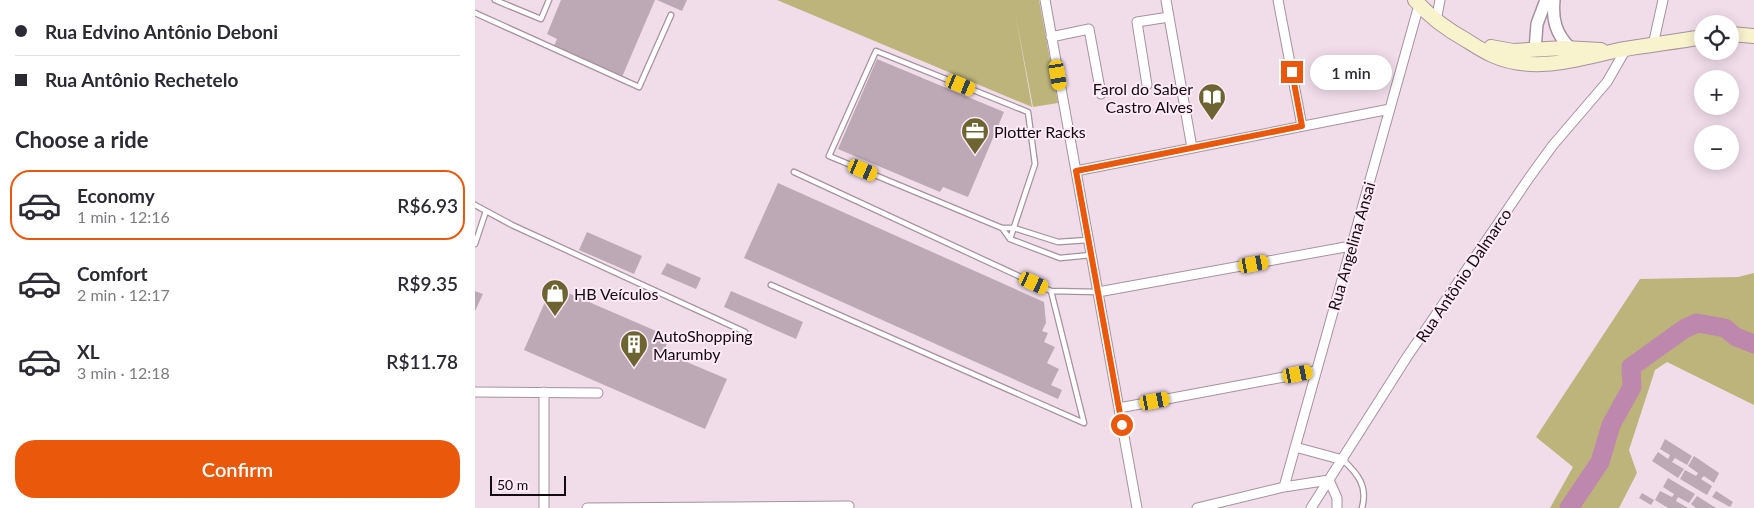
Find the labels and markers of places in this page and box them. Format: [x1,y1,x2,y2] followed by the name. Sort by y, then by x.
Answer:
[1093,79,1193,116] place label: Farol do Saber Castro Alves
[1197,82,1227,121] library icon: Farol do Saber Castro Alves
[960,116,990,155] office icon: Plotter Racks
[994,122,1086,141] place label: Plotter Racks
[540,278,570,317] shop icon: HB Veículos
[574,284,658,303] place label: HB Veículos
[653,326,753,363] place label: AutoShopping Marumby
[619,329,649,368] building icon: AutoShopping Marumby

